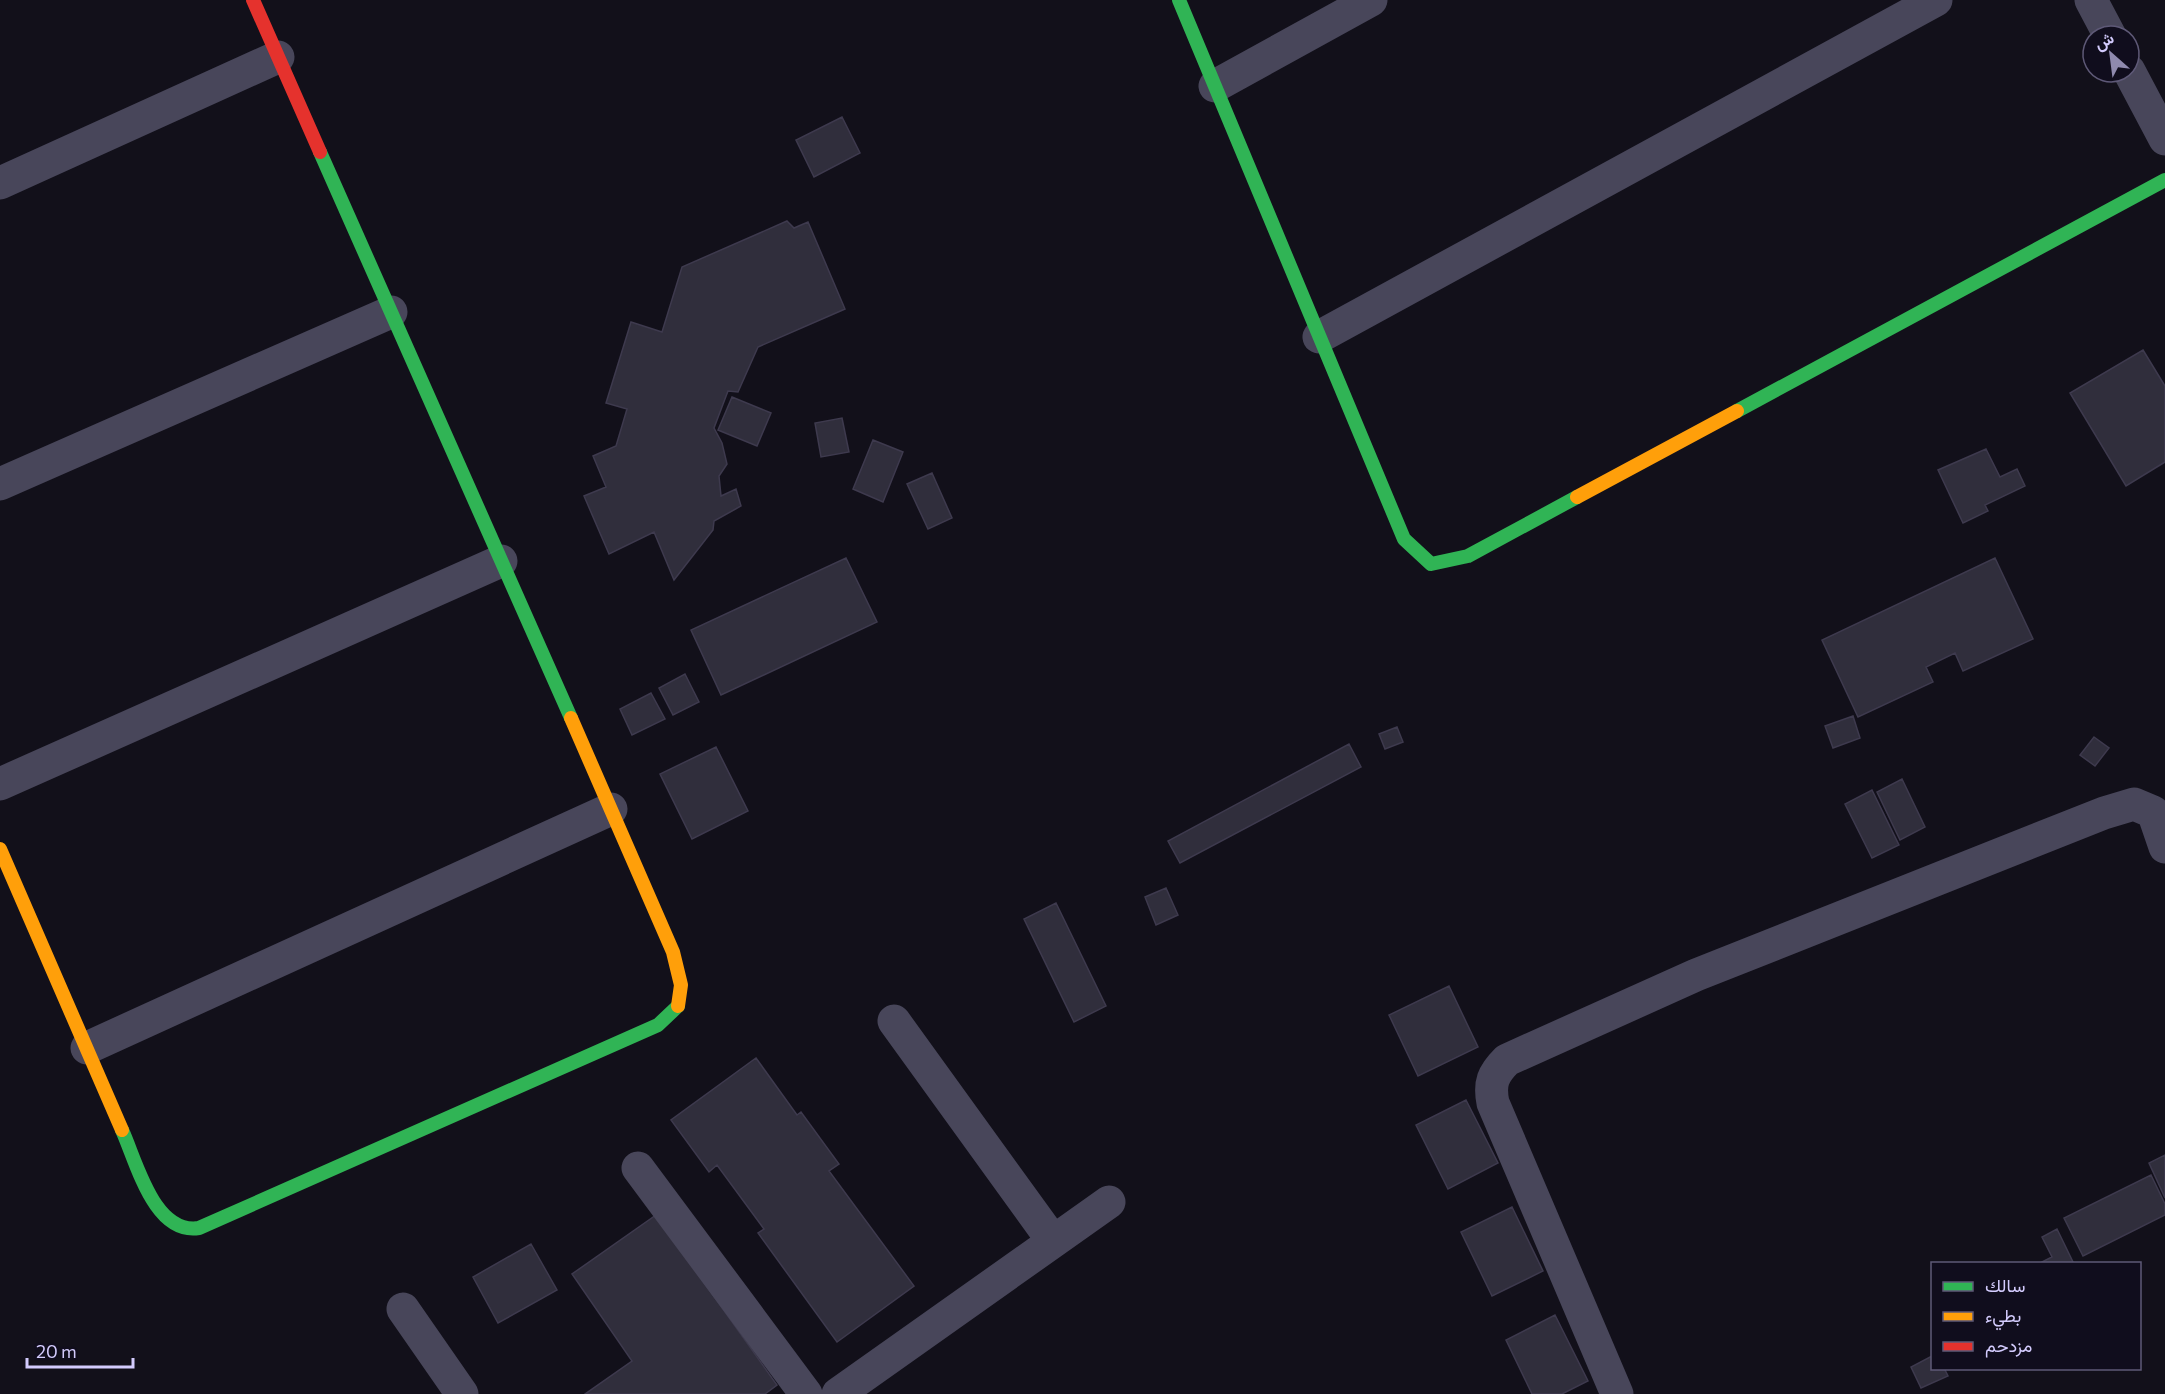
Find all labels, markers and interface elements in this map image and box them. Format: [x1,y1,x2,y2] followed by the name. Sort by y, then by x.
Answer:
[2081,24,2141,84] north arrow
[2091,27,2117,54] text: ش
[1931,1262,2141,1370] legend
[1985,1274,2025,1296] text: سالك
[1985,1304,2021,1331] text: بطيء
[27,1331,134,1369] scale bar
[1985,1334,2032,1358] text: مزدحم
[36,1340,77,1362] text: 20 m

